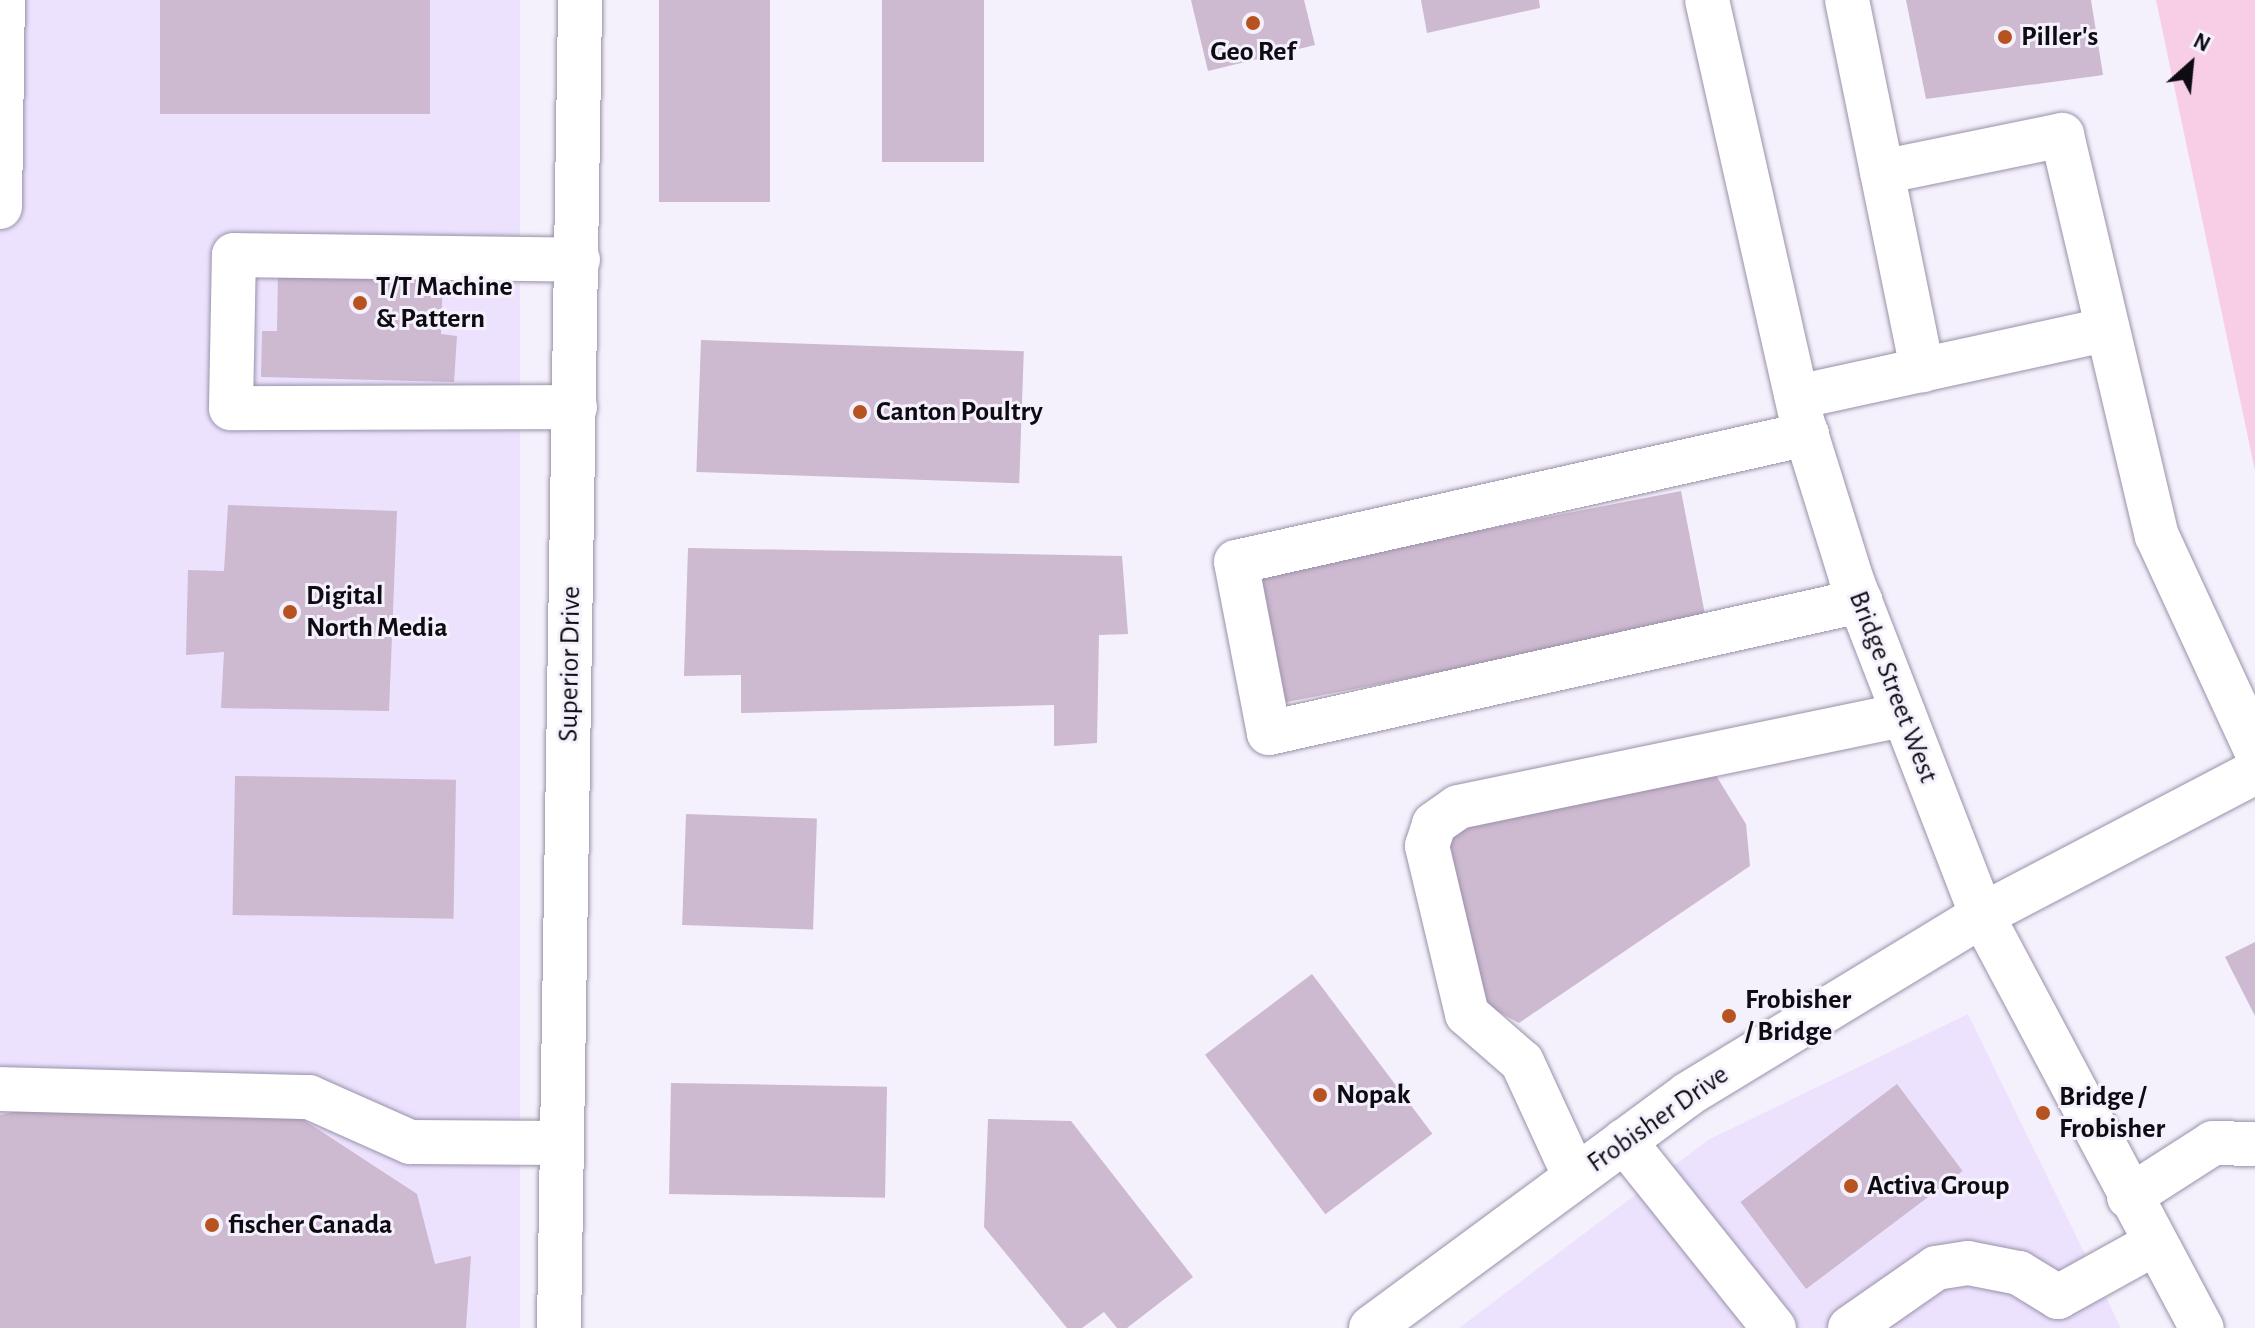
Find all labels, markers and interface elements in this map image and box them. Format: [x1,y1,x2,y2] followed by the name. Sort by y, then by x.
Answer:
[1244,14,1262,32] marker: Geo Ref
[2021,20,2098,54] place label: Piller's
[2151,24,2231,104] north arrow
[1996,28,2014,46] marker: Piller's
[2190,29,2214,56] text: N
[1210,35,1296,69] place label: Geo Ref
[376,270,513,336] place label: T/T Machine & Pattern
[351,294,369,312] marker: T/T Machine & Pattern
[876,395,1043,429] place label: Canton Poultry
[851,403,869,421] marker: Canton Poultry
[306,579,448,645] place label: Digital North Media
[552,586,588,742] street label: Superior Drive
[1841,586,1945,788] street label: Bridge Street West
[281,603,299,621] marker: Digital North Media
[1745,983,1851,1049] place label: Frobisher / Bridge
[1720,1007,1738,1025] marker: Frobisher / Bridge
[1581,1058,1735,1180] street label: Frobisher Drive
[1336,1078,1411,1112] place label: Nopak
[2059,1080,2165,1146] place label: Bridge / Frobisher
[1311,1086,1329,1104] marker: Nopak
[2034,1104,2052,1122] marker: Bridge / Frobisher
[1867,1169,2010,1203] place label: Activa Group
[1842,1177,1860,1195] marker: Activa Group
[228,1208,393,1242] place label: fischer Canada
[203,1216,221,1234] marker: fischer Canada

